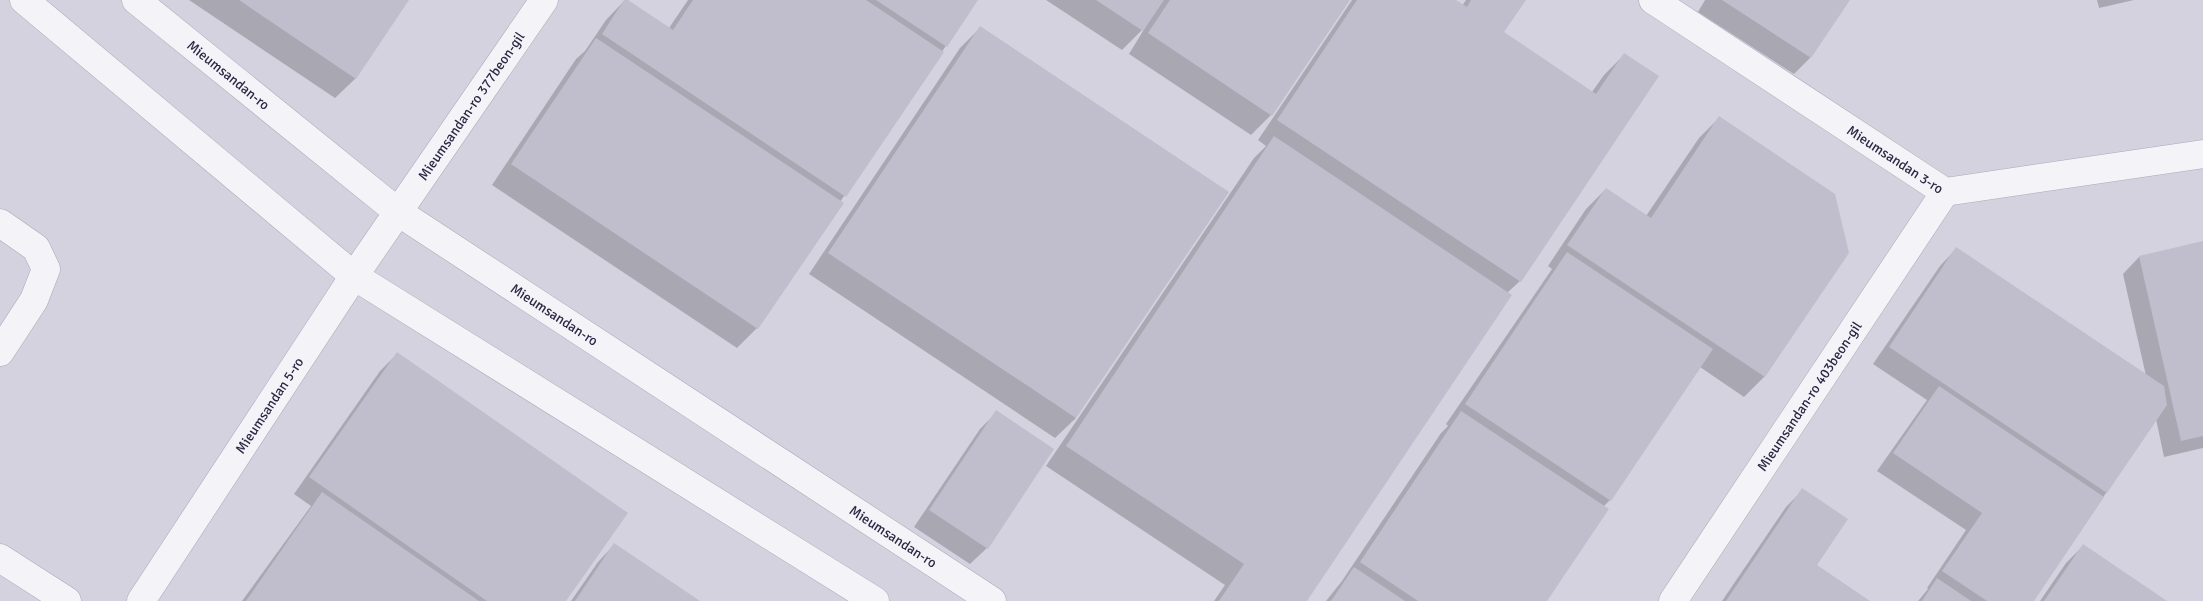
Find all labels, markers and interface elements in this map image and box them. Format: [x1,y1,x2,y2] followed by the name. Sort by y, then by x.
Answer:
[414,29,528,183] street label: Mieumsandan-ro 377beon-gil
[184,36,273,113] street label: Mieumsandan-ro
[1844,122,1947,197] street label: Mieumsandan 3-ro
[507,280,601,349] street label: Mieumsandan-ro
[1753,318,1865,474] street label: Mieumsandan-ro 403beon-gil
[232,354,307,457] street label: Mieumsandan 5-ro
[846,502,940,571] street label: Mieumsandan-ro

